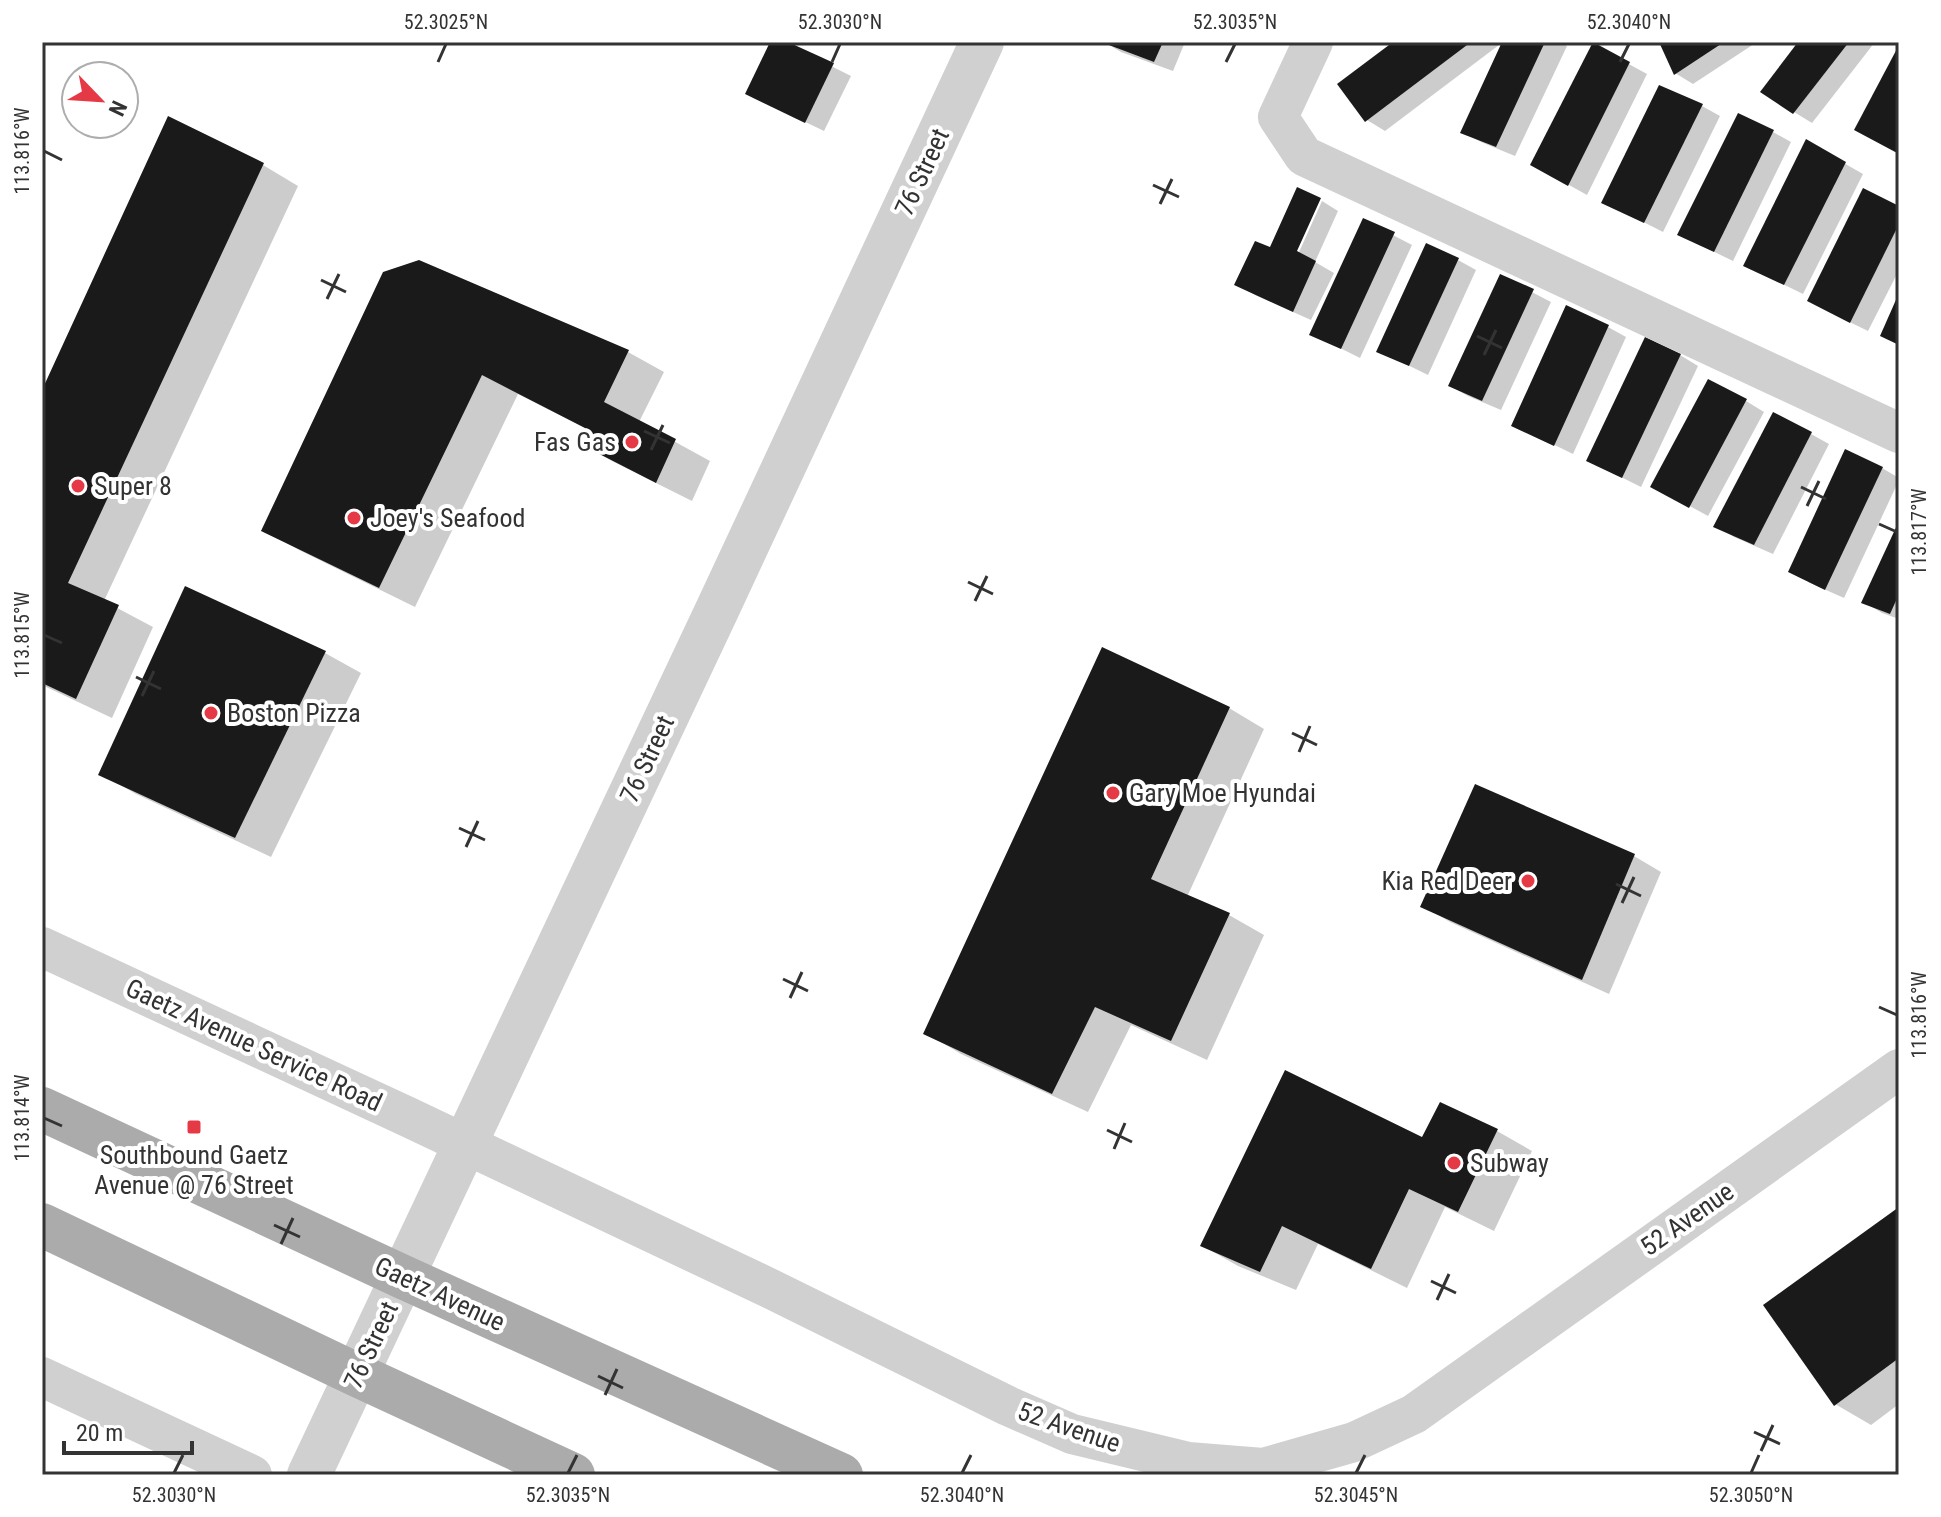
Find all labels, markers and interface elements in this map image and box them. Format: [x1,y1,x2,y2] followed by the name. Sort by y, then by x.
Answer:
[404,10,488,34] text: 52.3025°N
[798,10,882,34] text: 52.3030°N
[1193,10,1277,34] text: 52.3035°N
[1587,10,1671,34] text: 52.3040°N
[60,60,140,140] north arrow
[103,97,132,120] text: N
[10,107,34,195] text: 113.816°W
[889,124,955,220] street label: 76 Street
[534,427,616,457] place label: Fas Gas
[623,433,641,451] marker: Fas Gas
[94,471,172,501] place label: Super 8
[69,477,87,495] marker: Super 8
[1907,488,1931,576] text: 113.817°W
[370,503,525,533] place label: Joey's Seafood
[345,509,363,527] marker: Joey's Seafood
[10,591,34,679] text: 113.815°W
[227,698,361,728] place label: Boston Pizza
[202,704,220,722] marker: Boston Pizza
[614,711,680,807] street label: 76 Street
[1129,778,1316,808] place label: Gary Moe Hyundai
[1104,784,1122,802] marker: Gary Moe Hyundai
[1381,866,1512,896] place label: Kia Red Deer
[1519,872,1537,890] marker: Kia Red Deer
[1907,971,1931,1059] text: 113.816°W
[121,972,387,1118] street label: Gaetz Avenue Service Road
[10,1074,34,1162] text: 113.814°W
[185,1118,203,1136] marker: Southbound Gaetz Avenue @ 76 Street
[94,1140,294,1200] place label: Southbound Gaetz Avenue @ 76 Street
[1470,1148,1549,1178] place label: Subway
[1445,1154,1463,1172] marker: Subway
[1635,1176,1739,1262] street label: 52 Avenue
[370,1251,510,1337] street label: Gaetz Avenue
[338,1297,404,1393] street label: 76 Street
[1014,1395,1124,1459] street label: 52 Avenue
[64,1405,192,1455] scale bar
[76,1419,123,1447] text: 20 m
[132,1483,216,1507] text: 52.3030°N
[526,1483,610,1507] text: 52.3035°N
[920,1483,1004,1507] text: 52.3040°N
[1314,1483,1398,1507] text: 52.3045°N
[1709,1483,1793,1507] text: 52.3050°N

